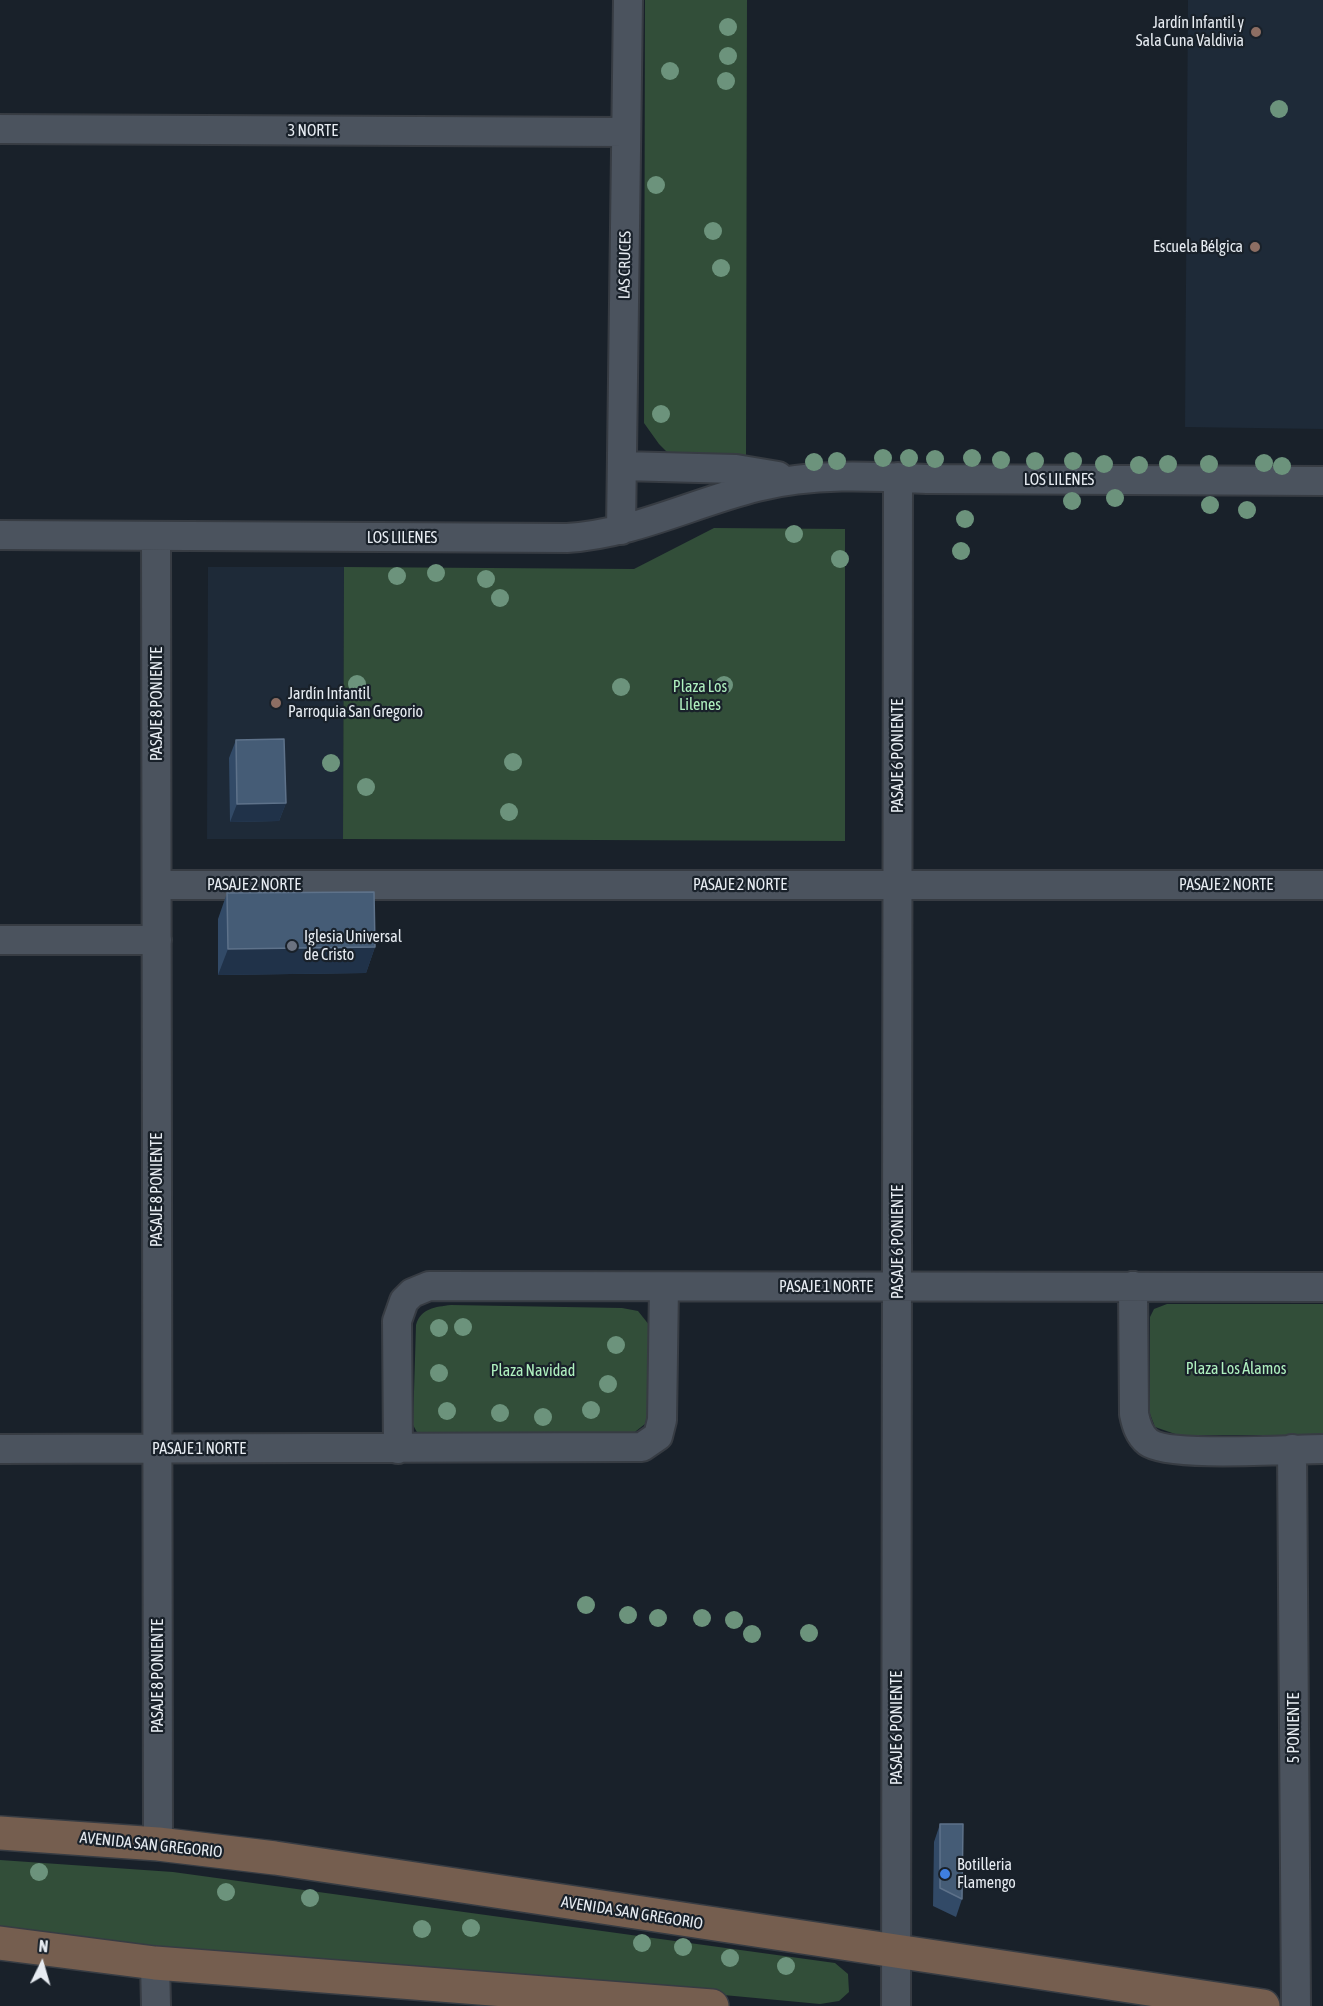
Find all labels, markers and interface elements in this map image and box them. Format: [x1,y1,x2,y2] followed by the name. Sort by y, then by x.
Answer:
[1136,13,1244,51] place label: Jardín Infantil y Sala Cuna Valdivia
[1249,25,1263,39] marker: Jardín Infantil y Sala Cuna Valdivia
[288,121,338,141] street label: 3 NORTE
[615,231,635,299] street label: LAS CRUCES
[1153,237,1243,257] place label: Escuela Bélgica
[1248,240,1262,254] marker: Escuela Bélgica
[1024,470,1094,490] street label: LOS LILENES
[367,528,437,548] street label: LOS LILENES
[147,647,167,761] street label: PASAJE 8 PONIENTE
[673,677,727,715] park label: Plaza Los Lilenes
[288,684,423,722] place label: Jardín Infantil Parroquia San Gregorio
[269,696,283,710] marker: Jardín Infantil Parroquia San Gregorio
[888,699,908,813] street label: PASAJE 6 PONIENTE
[207,875,301,895] street label: PASAJE 2 NORTE
[693,875,787,895] street label: PASAJE 2 NORTE
[1179,875,1273,895] street label: PASAJE 2 NORTE
[304,927,402,965] place label: Iglesia Universal de Cristo
[285,939,299,953] marker: Iglesia Universal de Cristo
[147,1133,167,1247] street label: PASAJE 8 PONIENTE
[888,1185,908,1299] street label: PASAJE 6 PONIENTE
[779,1277,873,1297] street label: PASAJE 1 NORTE
[1186,1359,1286,1379] park label: Plaza Los Álamos
[491,1361,575,1381] park label: Plaza Navidad
[152,1439,246,1459] street label: PASAJE 1 NORTE
[148,1619,168,1733] street label: PASAJE 8 PONIENTE
[887,1671,907,1785] street label: PASAJE 6 PONIENTE
[1284,1693,1304,1763] street label: 5 PONIENTE
[79,1828,223,1862] street label: AVENIDA SAN GREGORIO
[957,1855,1016,1893] place label: Botilleria Flamengo
[938,1867,952,1881] marker: Botilleria Flamengo
[560,1892,704,1934] street label: AVENIDA SAN GREGORIO
[12,1934,72,1994] north arrow
[38,1937,49,1955] text: N

